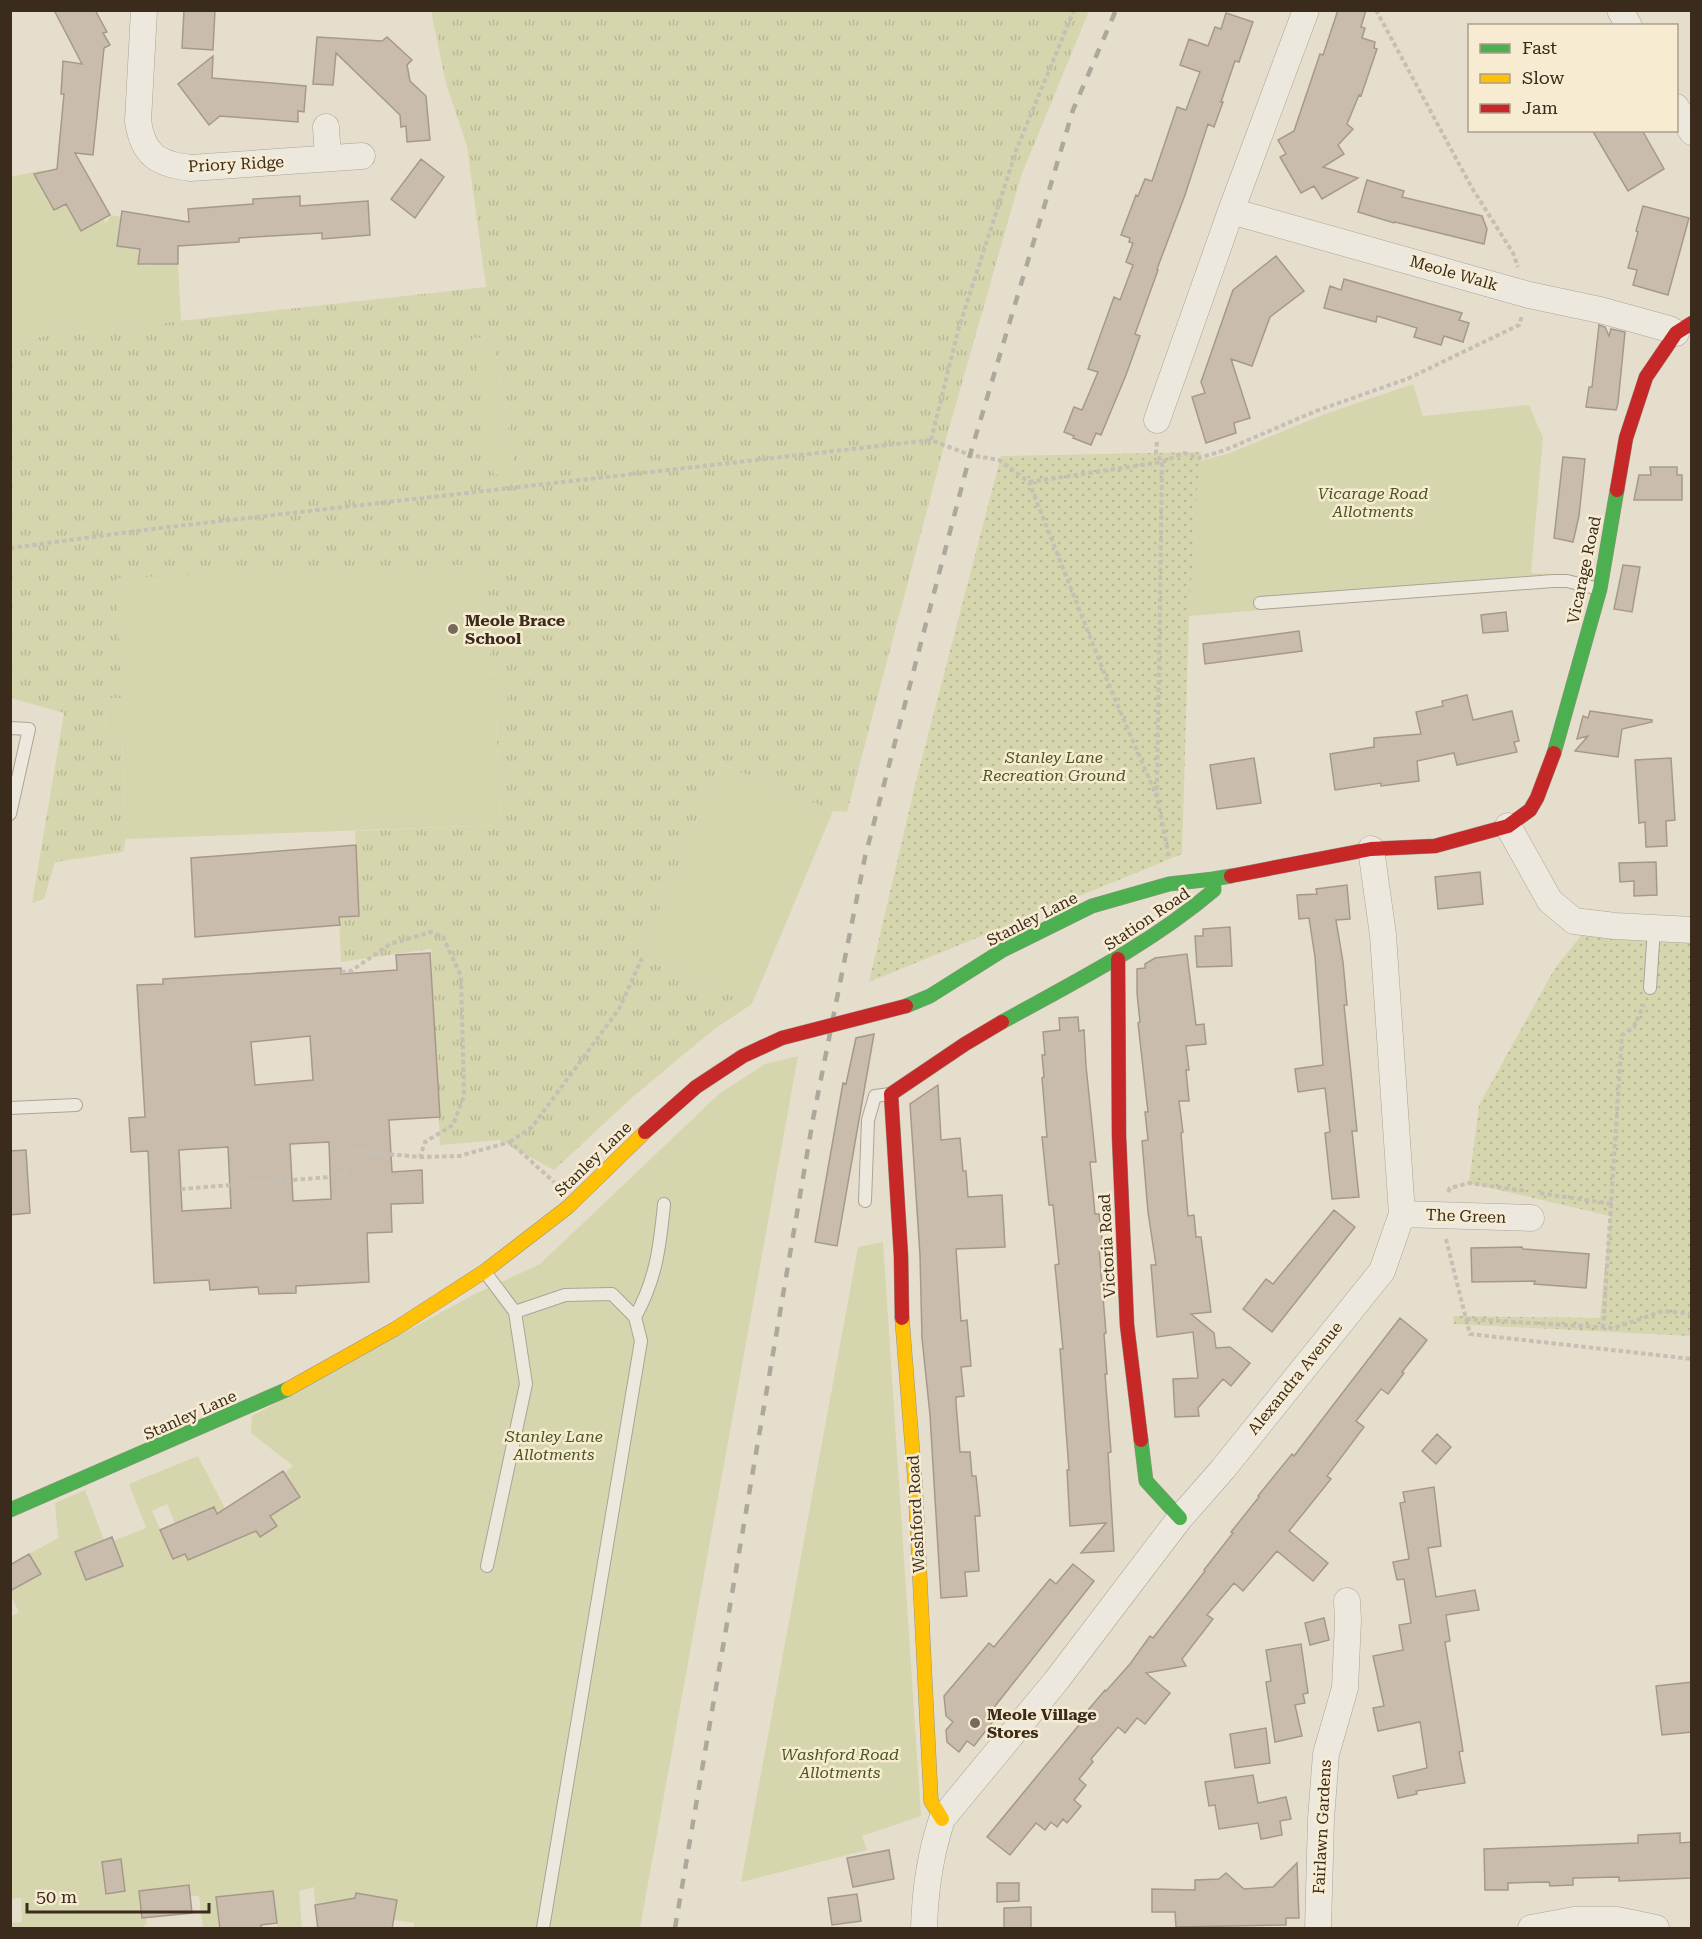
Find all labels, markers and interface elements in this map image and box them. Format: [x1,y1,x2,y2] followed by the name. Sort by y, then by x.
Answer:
[1468,24,1678,132] legend
[1522,37,1557,58] text: Fast
[1522,67,1564,88] text: Slow
[1522,97,1558,118] text: Jam
[187,152,285,176] street label: Priory Ridge
[1408,251,1500,295] street label: Meole Walk
[1318,484,1428,521] park label: Vicarage Road Allotments
[1563,514,1605,626] street label: Vicarage Road
[465,611,565,648] place label: Meole Brace School
[446,622,460,636] marker: Meole Brace School
[981,748,1126,785] park label: Stanley Lane Recreation Ground
[1101,883,1193,955] street label: Station Road
[983,888,1081,950] street label: Stanley Lane
[551,1117,636,1200] street label: Stanley Lane
[1095,1193,1119,1299] street label: Victoria Road
[1425,1205,1507,1227] street label: The Green
[1244,1317,1347,1438] street label: Alexandra Avenue
[141,1386,239,1444] street label: Stanley Lane
[504,1427,603,1464] park label: Stanley Lane Allotments
[903,1454,929,1574] street label: Washford Road
[987,1705,1097,1742] place label: Meole Village Stores
[968,1716,982,1730] marker: Meole Village Stores
[781,1745,899,1782] park label: Washford Road Allotments
[1309,1759,1335,1895] street label: Fairlawn Gardens
[27,1876,208,1914] scale bar
[36,1886,77,1907] text: 50 m

